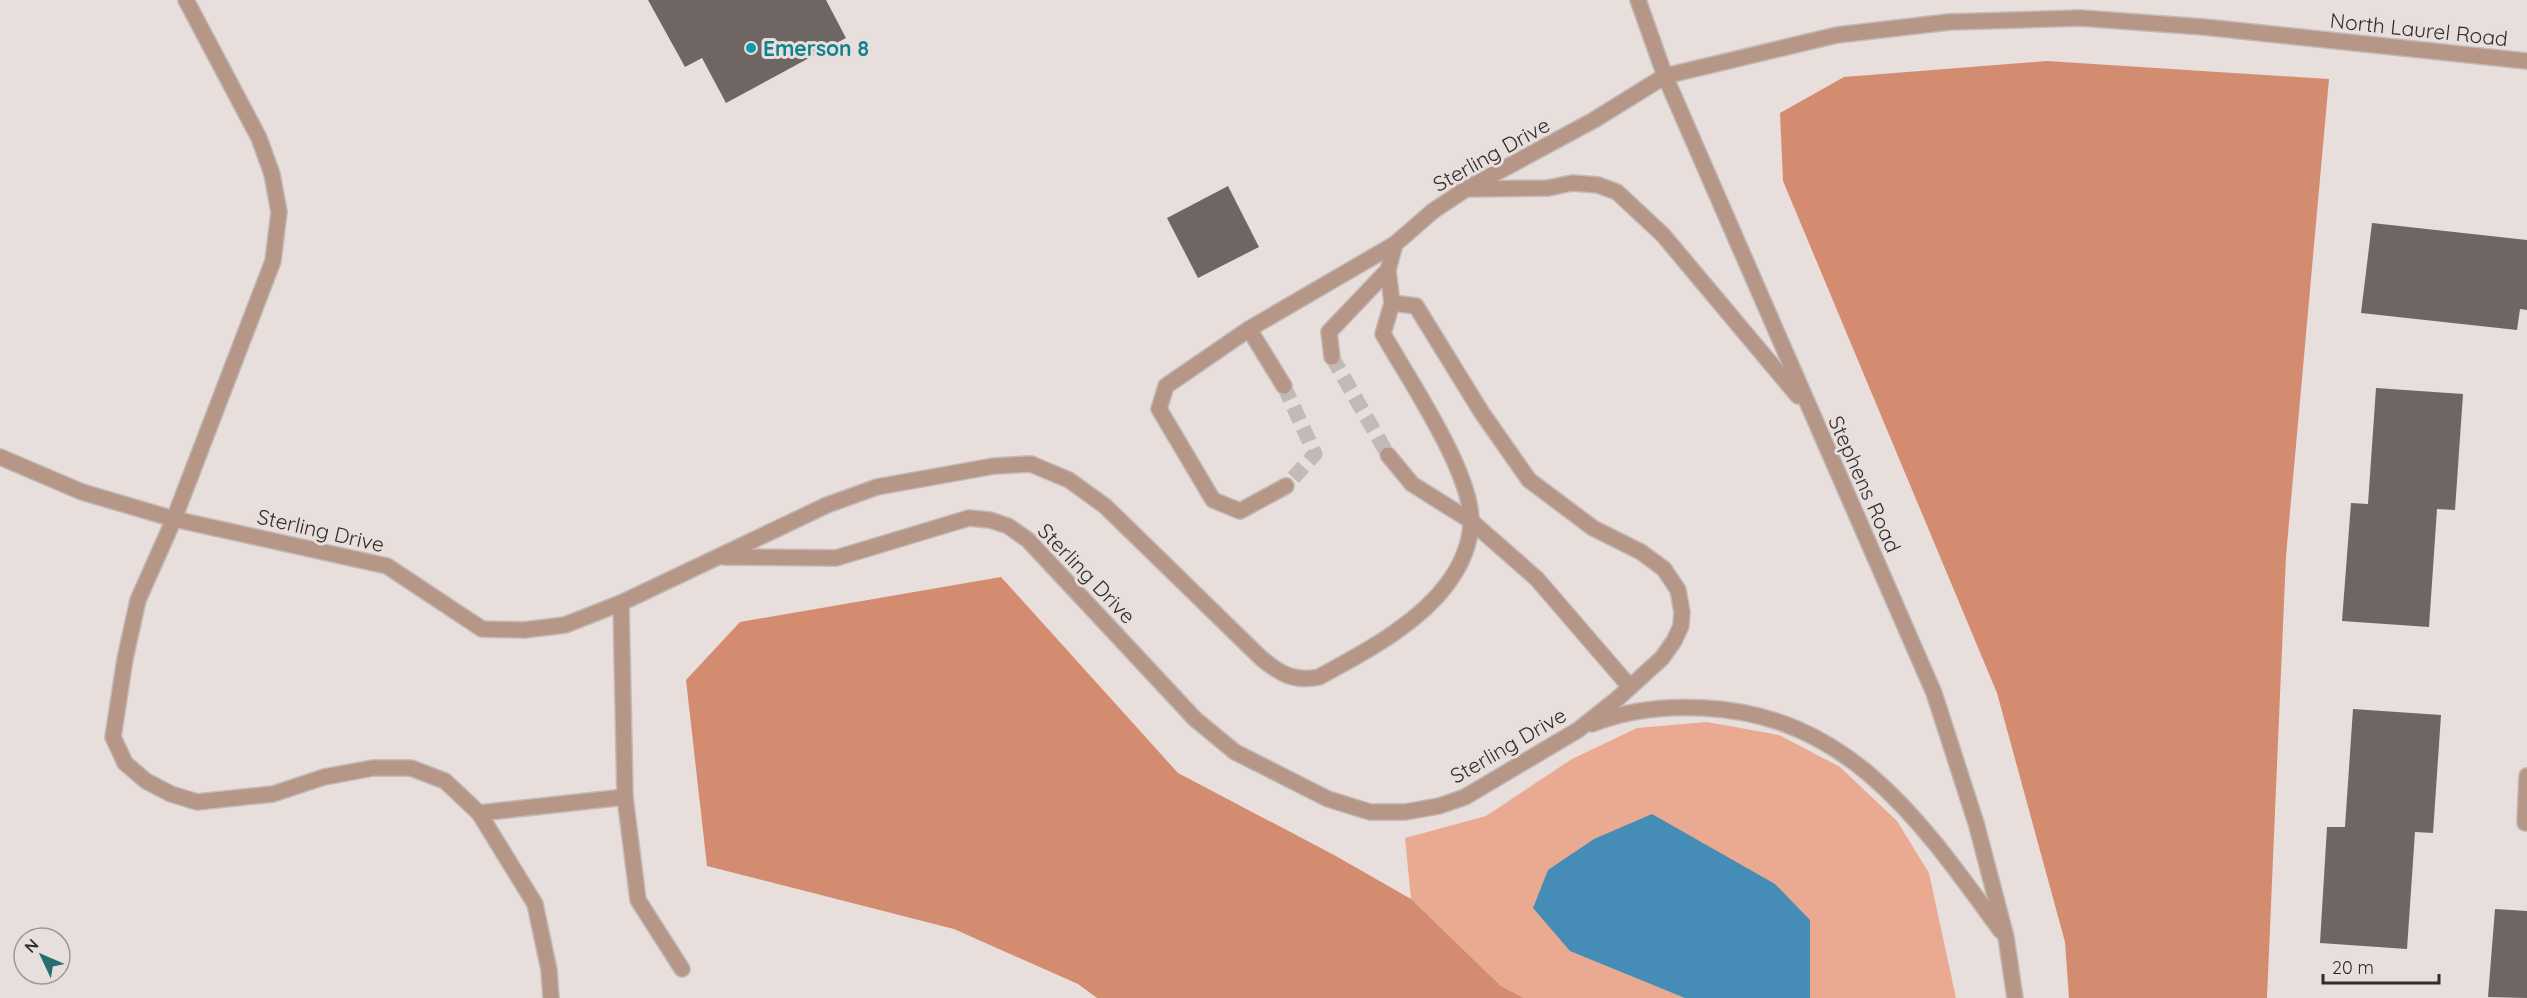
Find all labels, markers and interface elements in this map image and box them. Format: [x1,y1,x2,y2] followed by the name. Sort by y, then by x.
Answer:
[2329,7,2509,51] street label: North Laurel Road
[763,35,869,61] place label: Emerson 8
[744,41,758,55] marker: Emerson 8
[1428,111,1554,197] street label: Sterling Drive
[1823,412,1907,556] street label: Stephens Road
[255,503,387,557] street label: Sterling Drive
[1033,517,1141,629] street label: Sterling Drive
[1445,701,1571,789] street label: Sterling Drive
[12,926,72,986] north arrow
[20,934,42,957] text: N
[2323,947,2438,985] scale bar
[2332,956,2374,979] text: 20 m

